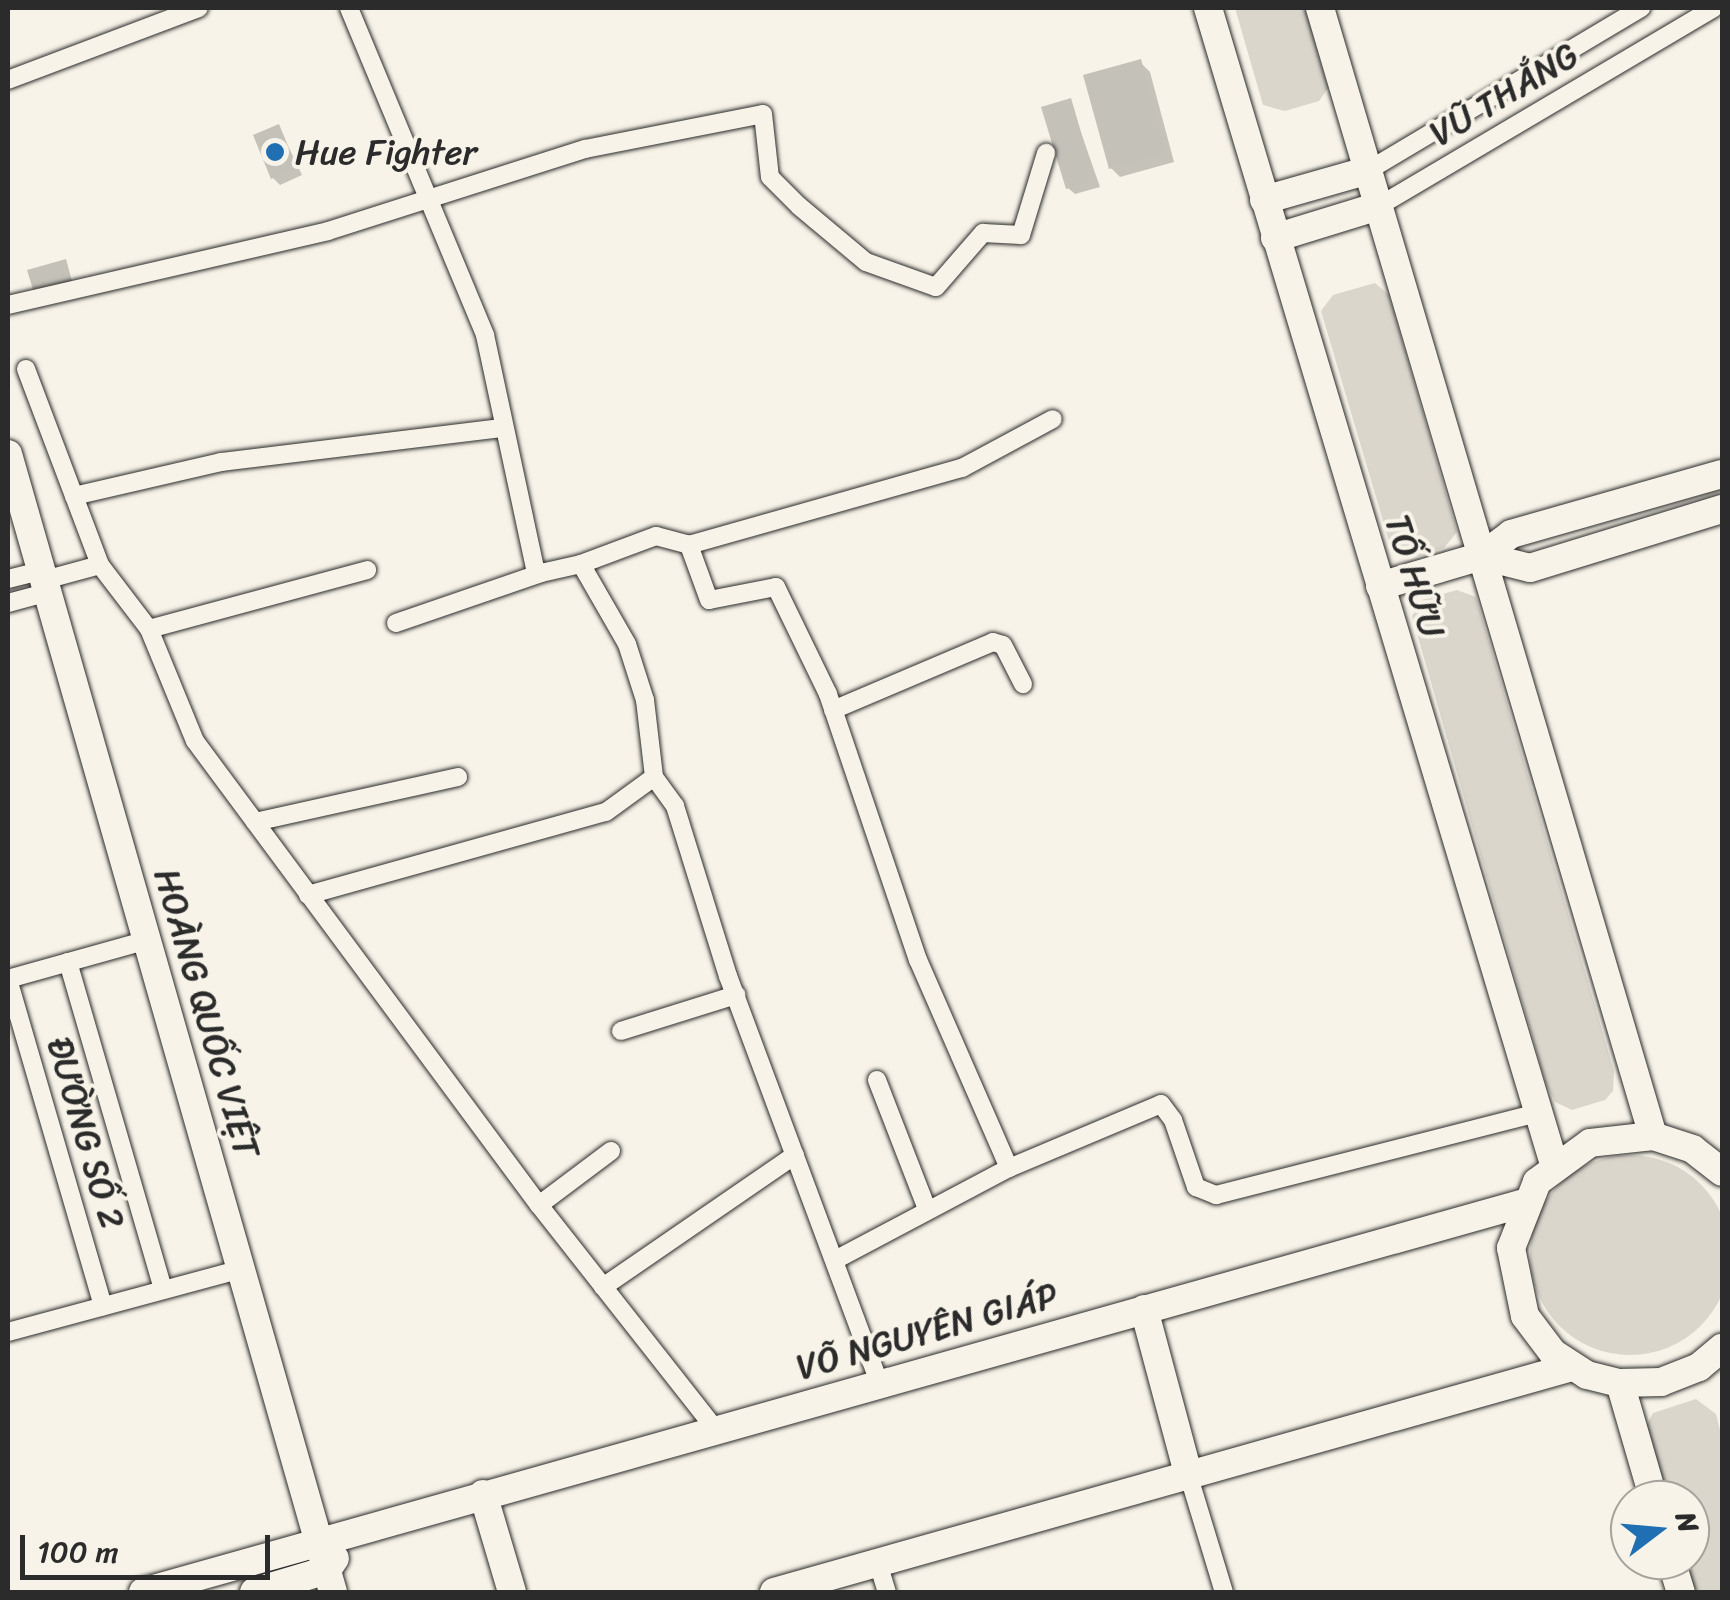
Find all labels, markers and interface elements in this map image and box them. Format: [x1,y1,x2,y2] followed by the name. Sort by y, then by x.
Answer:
[1422,33,1586,155] street label: VŨ THẮNG
[295,131,477,173] place label: Hue Fighter
[264,141,286,163] marker: Hue Fighter
[1377,510,1453,642] street label: TỐ HỮU
[146,864,268,1162] street label: HOÀNG QUỐC VIỆT
[38,1031,134,1235] street label: ĐƯỜNG SỐ 2
[791,1273,1063,1389] street label: VÕ NGUYÊN GIÁP
[1610,1480,1710,1580] north arrow
[1661,1506,1714,1538] text: N
[25,1515,275,1577] scale bar
[37,1525,119,1579] text: 100 m

